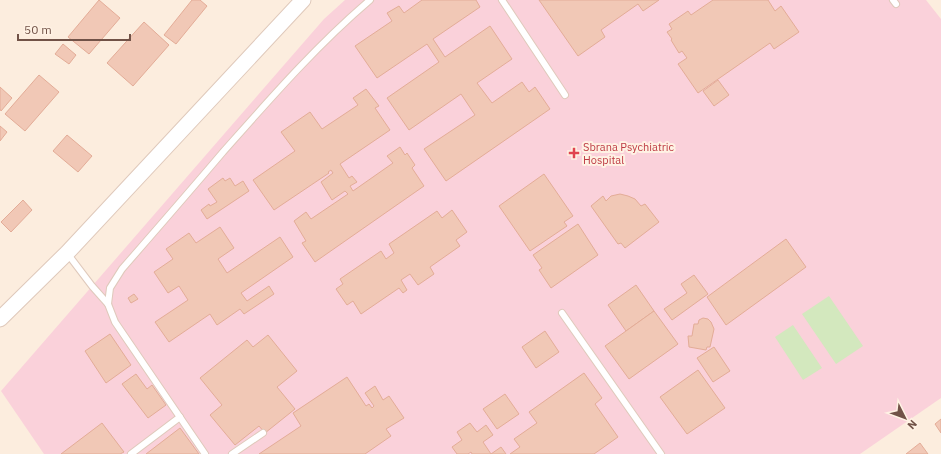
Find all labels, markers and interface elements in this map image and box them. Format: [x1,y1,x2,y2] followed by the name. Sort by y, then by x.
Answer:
[18,16,130,42] scale bar
[24,22,52,37] text: 50 m
[583,140,675,167] place label: Sbrana Psychiatric Hospital
[568,147,580,159] marker: Sbrana Psychiatric Hospital
[885,398,925,438] north arrow
[905,417,920,432] text: N

